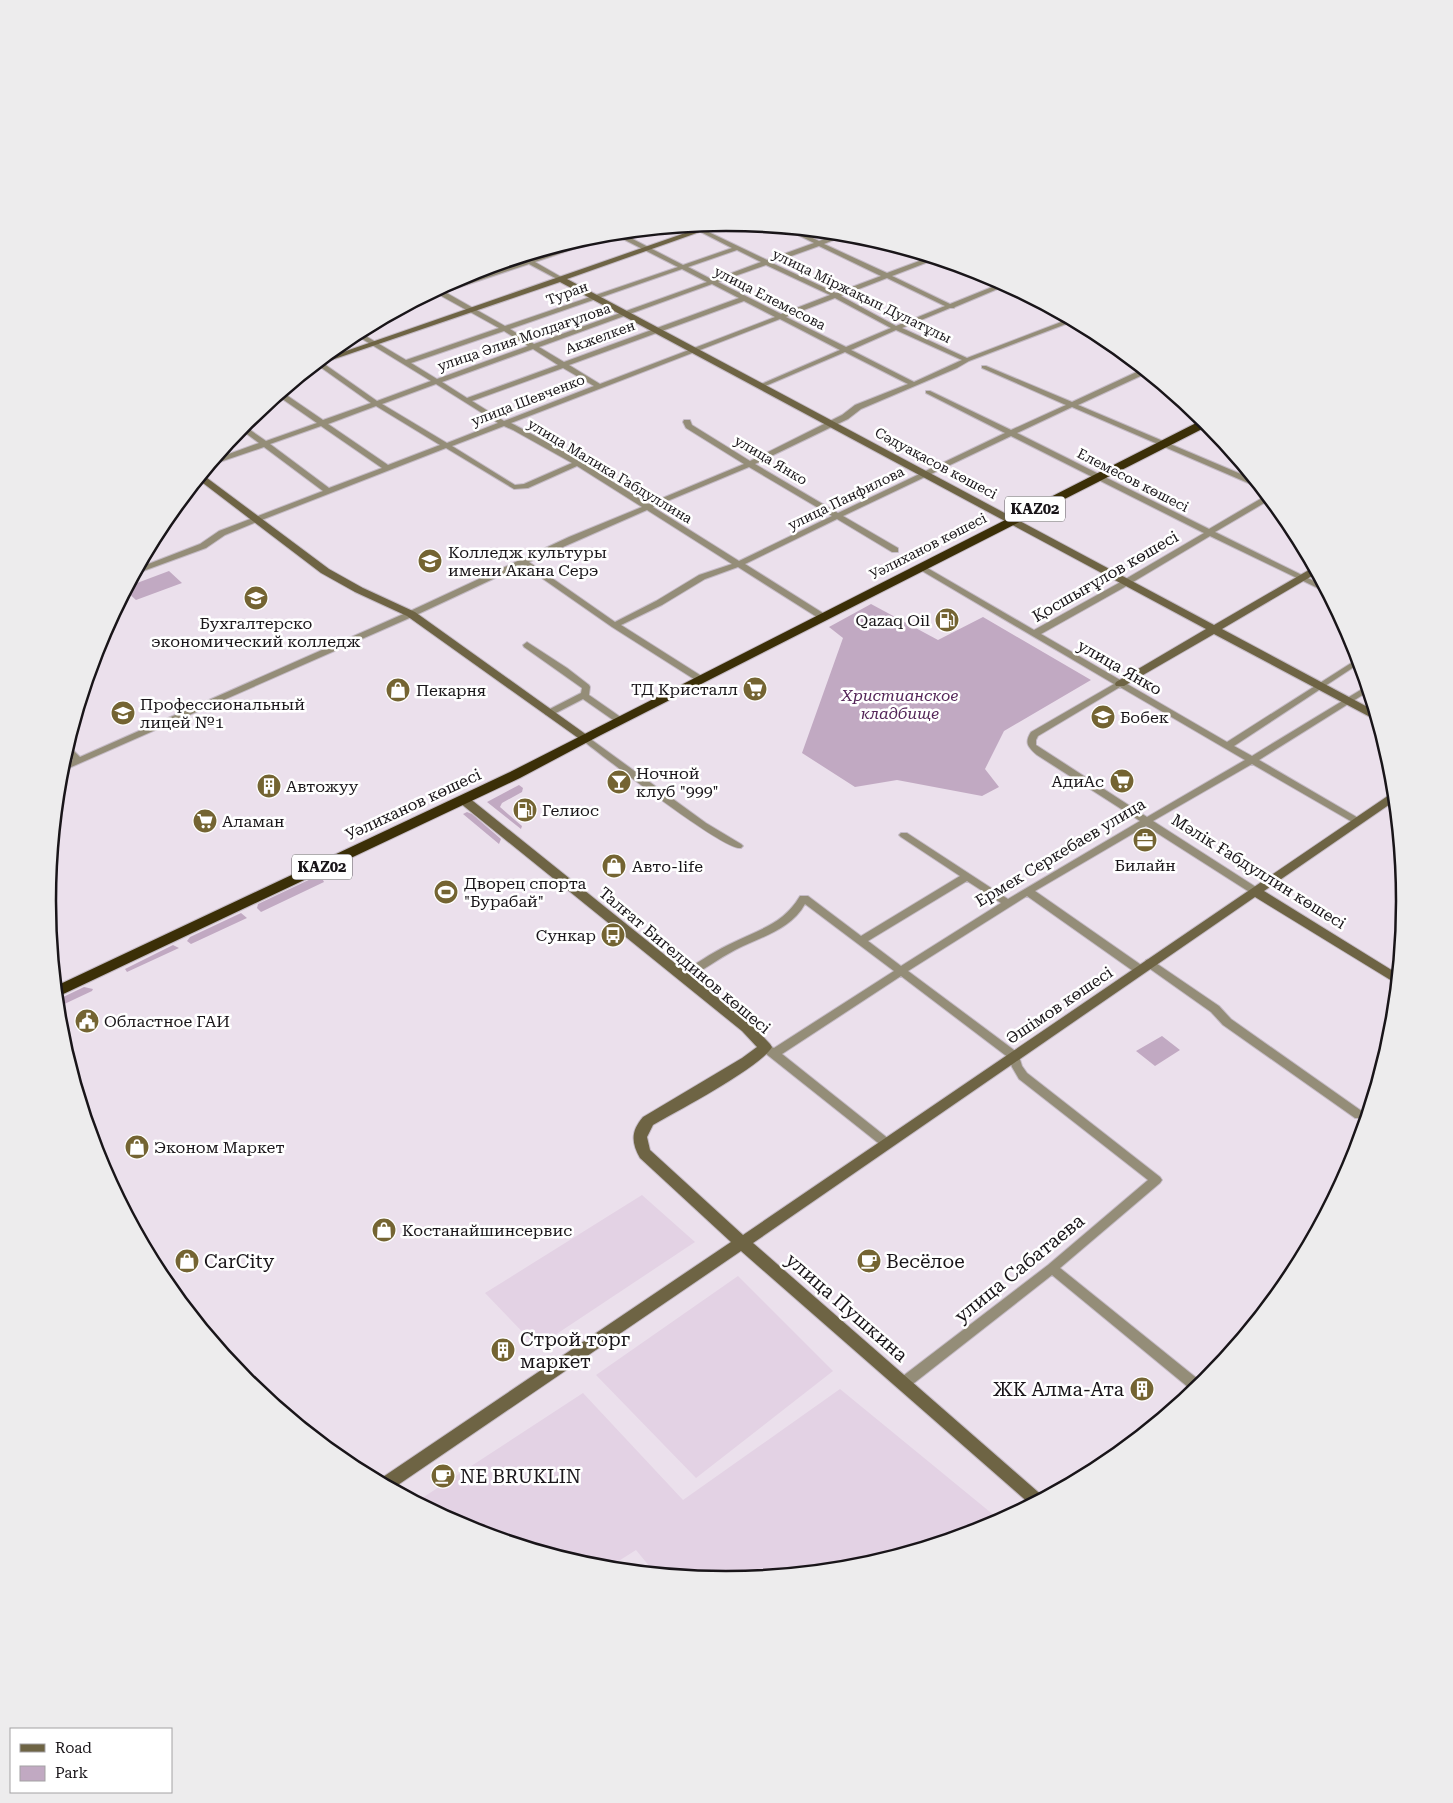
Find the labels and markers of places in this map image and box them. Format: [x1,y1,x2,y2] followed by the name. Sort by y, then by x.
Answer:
[448,543,607,580] place label: Колледж культуры имени Акана Серэ
[417,548,443,574] school or university icon: Колледж культуры имени Акана Серэ
[243,585,269,611] school or university icon: Бухгалтерско экономический колледж
[934,607,960,633] fuel station icon: Qazaq Oil
[856,611,930,630] place label: Qazaq Oil
[151,614,361,651] place label: Бухгалтерско экономический колледж
[742,676,768,702] supermarket icon: ТД Кристалл
[385,677,411,703] shop icon: Пекарня
[631,680,738,699] place label: ТД Кристалл
[416,681,486,700] place label: Пекарня
[140,695,305,732] place label: Профессиональный лицей №1
[110,700,136,726] school or university icon: Профессиональный лицей №1
[1090,704,1116,730] school or university icon: Бобек
[1120,708,1169,727] place label: Бобек
[636,764,719,801] place label: Ночной клуб "999"
[1109,768,1135,794] supermarket icon: АдиАс
[606,769,632,795] bar icon: Ночной клуб "999"
[1052,772,1104,791] place label: АдиАс
[256,773,282,799] building icon: Автожуу
[286,777,359,796] place label: Автожуу
[512,797,538,823] fuel station icon: Гелиос
[542,801,599,820] place label: Гелиос
[192,808,218,834] supermarket icon: Аламан
[222,812,284,831] place label: Аламан
[1132,827,1158,853] office icon: Билайн
[601,853,627,879] shop icon: Авто-life
[1114,856,1176,875] place label: Билайн
[632,857,703,876] place label: Авто-life
[464,874,586,911] place label: Дворец спорта "Бурабай"
[433,879,459,905] sports icon: Дворец спорта "Бурабай"
[600,922,626,948] bus stop icon: Сункар
[536,926,596,945] place label: Сункар
[74,1008,100,1034] public building icon: Областное ГАИ
[104,1012,230,1031] place label: Областное ГАИ
[124,1134,150,1160] shop icon: Эконом Маркет
[154,1138,284,1157] place label: Эконом Маркет
[371,1217,397,1243] shop icon: Костанайшинсервис
[402,1221,572,1240] place label: Костанайшинсервис
[174,1248,200,1274] shop icon: CarCity
[856,1248,882,1274] cafe icon: Весёлое
[204,1250,275,1273] place label: CarCity
[886,1250,965,1273] place label: Весёлое
[520,1328,630,1373] place label: Строй торг маркет
[490,1337,516,1363] building icon: Строй торг маркет
[1129,1376,1155,1402] building icon: ЖК Алма-Ата
[993,1378,1125,1401] place label: ЖК Алма-Ата
[430,1463,456,1489] cafe icon: NE BRUKLIN
[460,1465,581,1488] place label: NE BRUKLIN

